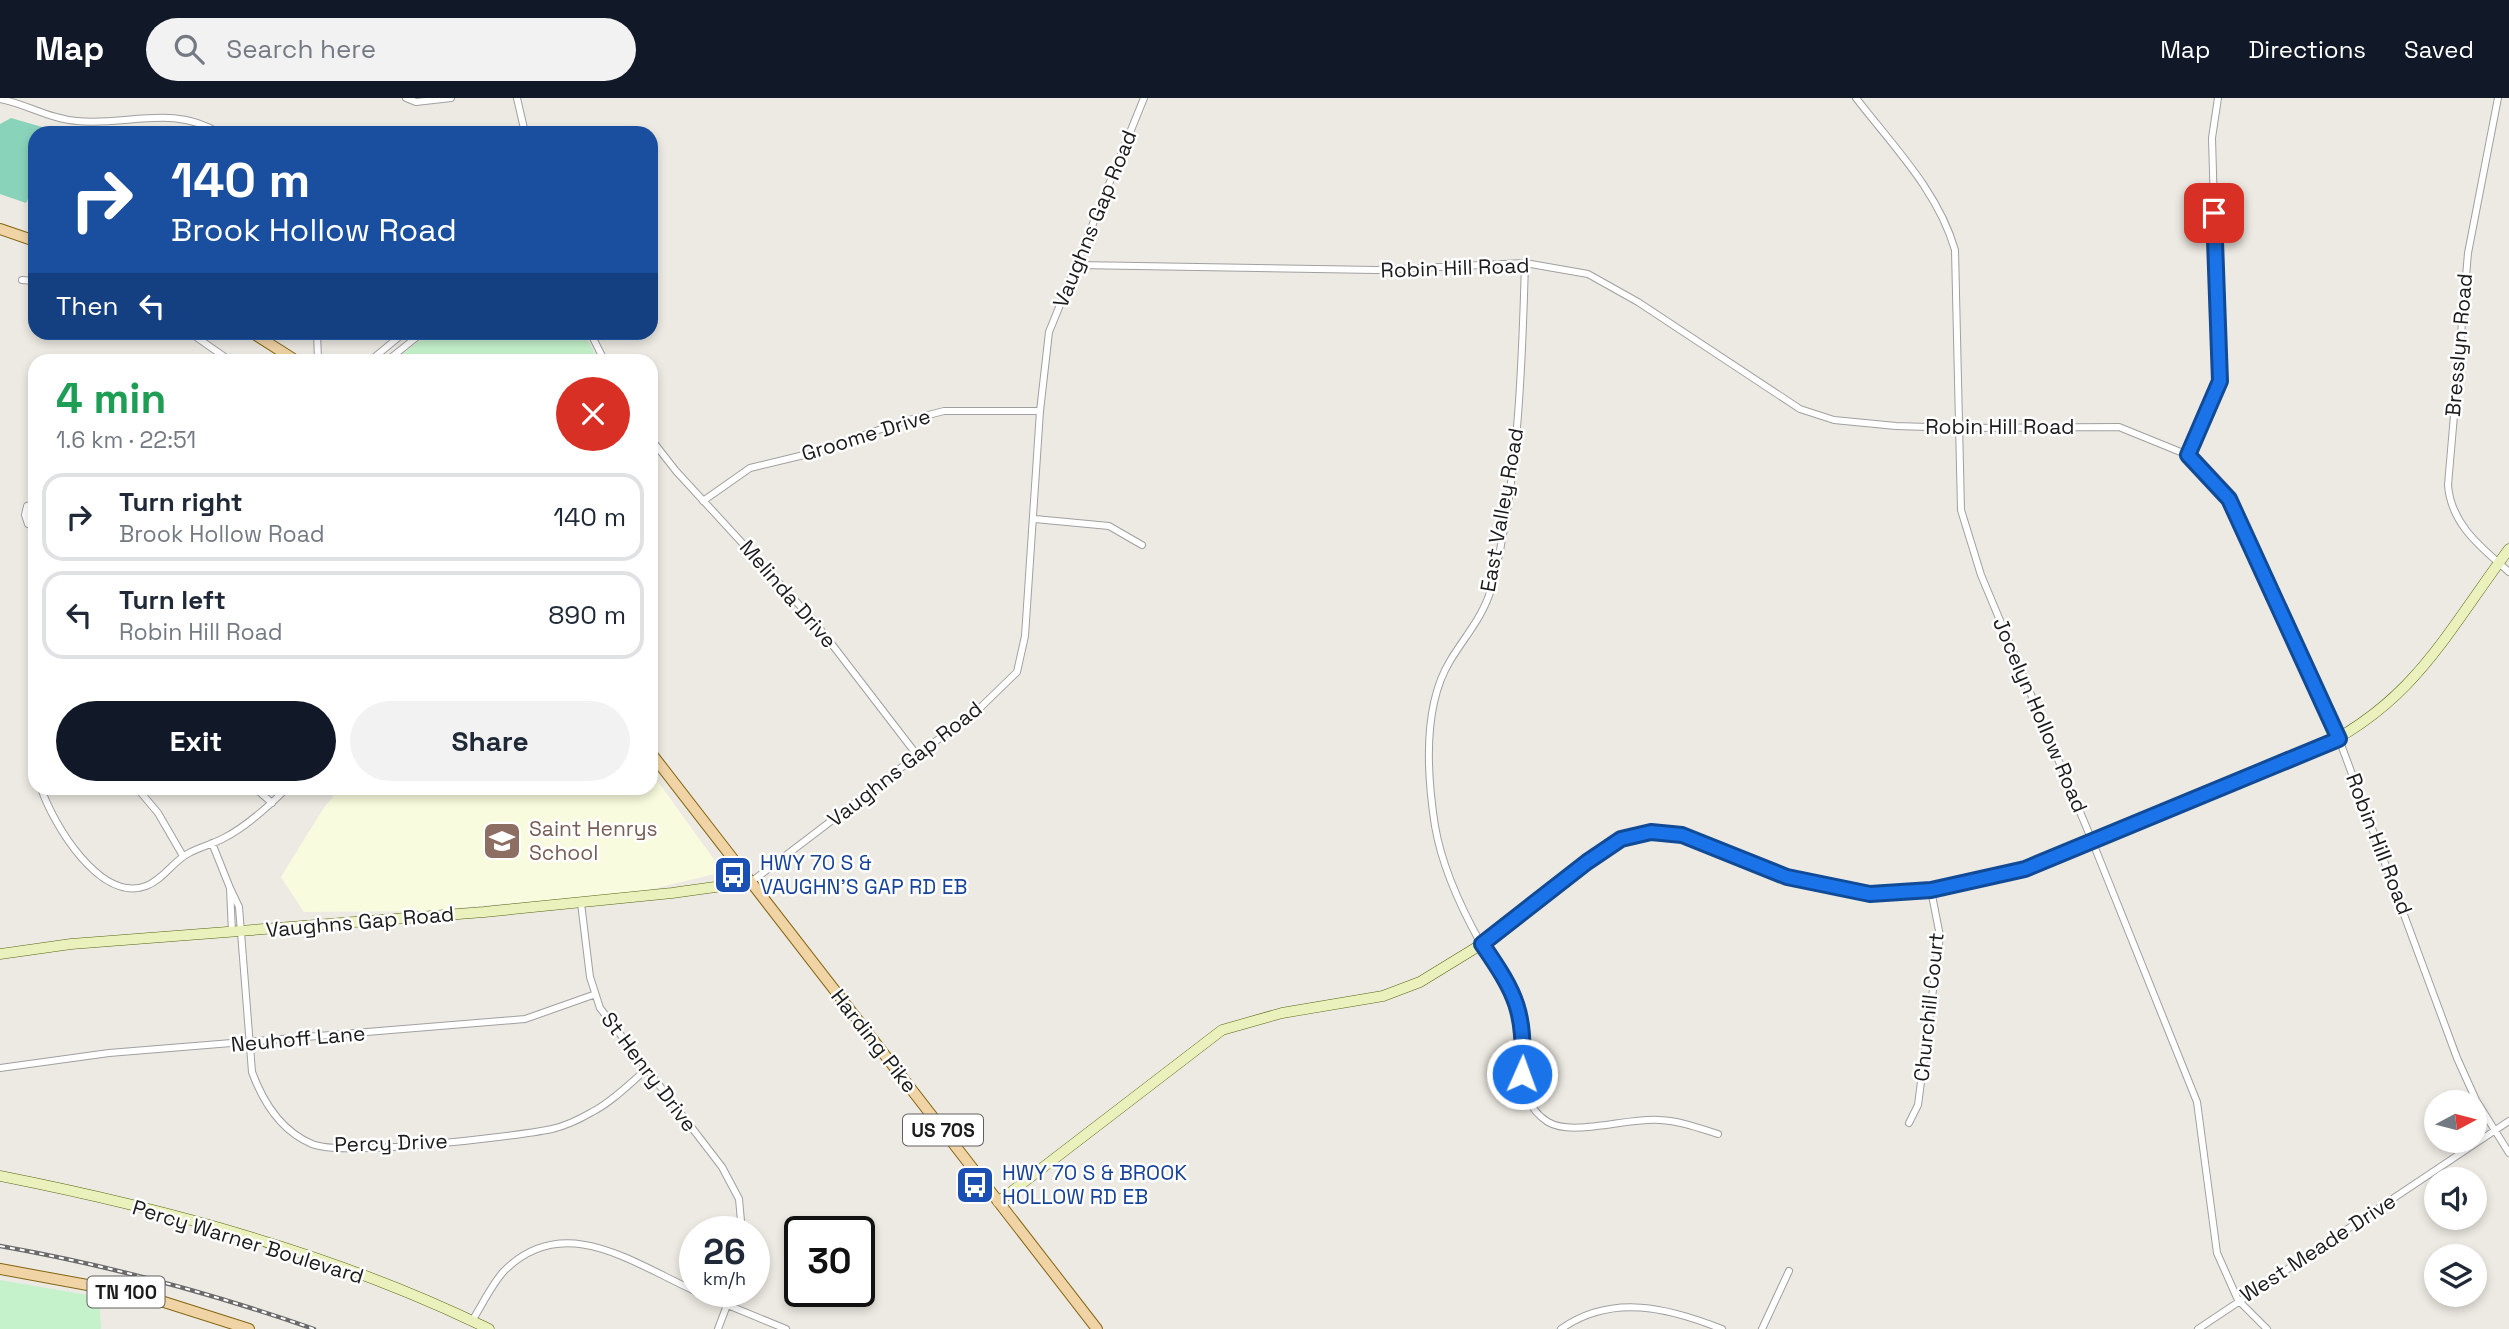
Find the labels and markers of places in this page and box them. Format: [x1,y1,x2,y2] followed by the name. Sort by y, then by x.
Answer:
[2184,183,2244,243] pin
[529,815,658,866] place label: Saint Henrys School
[481,820,523,862] school or university icon: Saint Henrys School
[760,849,967,900] place label: HWY 70 S & VAUGHN'S GAP RD EB
[712,854,754,896] bus stop icon: HWY 70 S & VAUGHN'S GAP RD EB
[1002,1159,1187,1210] place label: HWY 70 S & BROOK HOLLOW RD EB
[954,1164,996,1206] bus stop icon: HWY 70 S & BROOK HOLLOW RD EB

